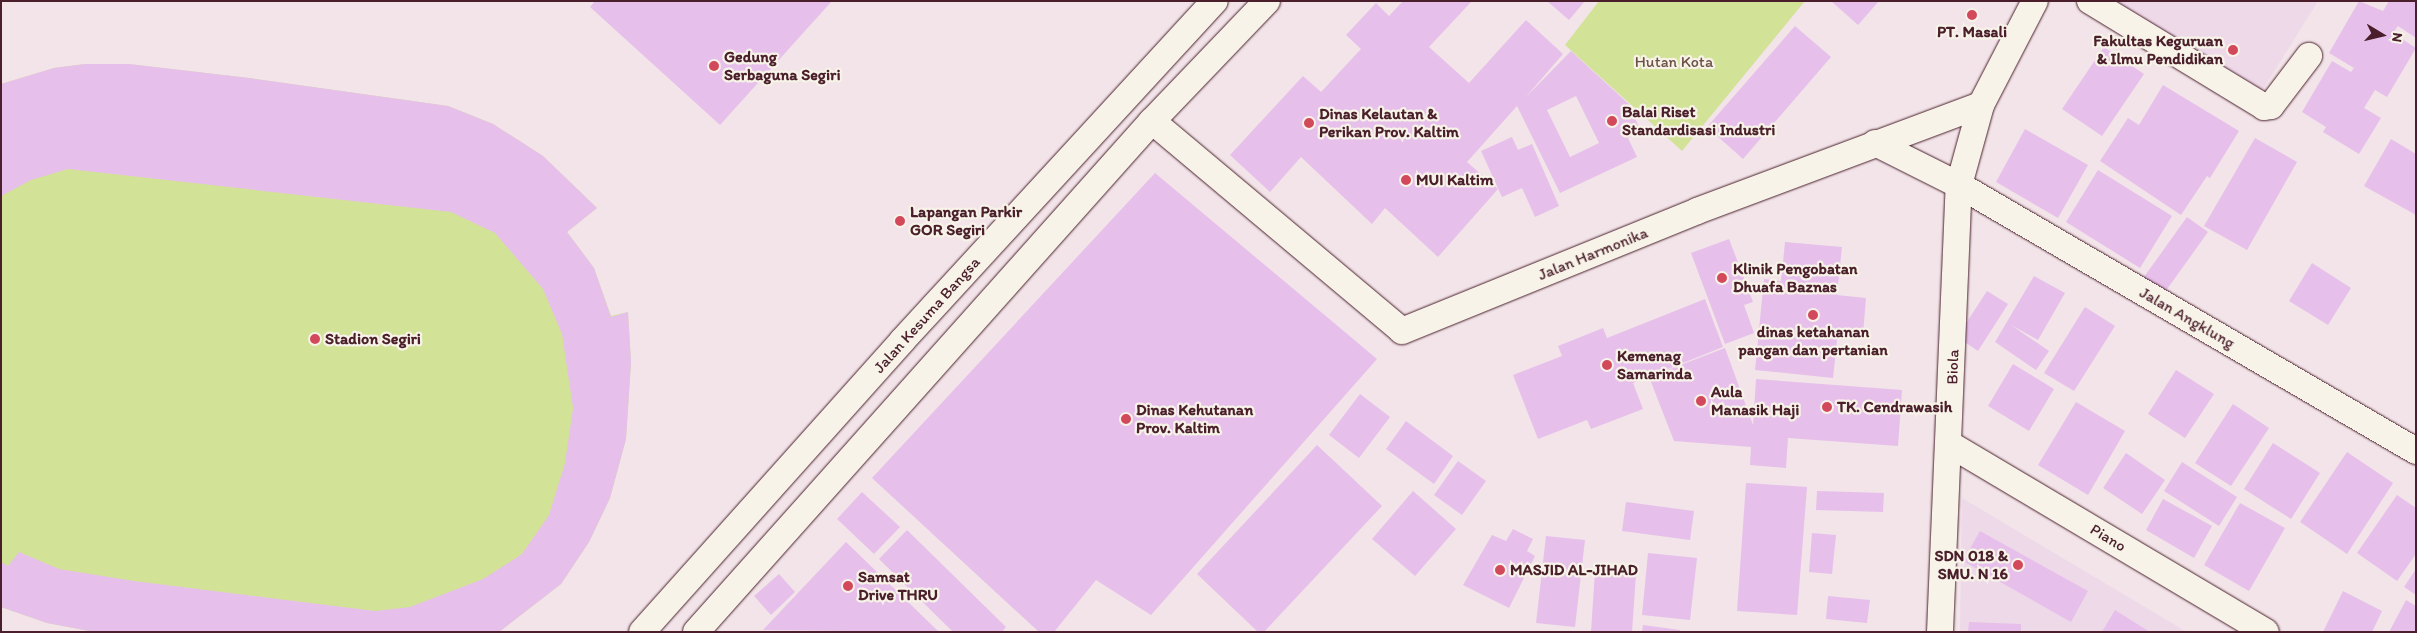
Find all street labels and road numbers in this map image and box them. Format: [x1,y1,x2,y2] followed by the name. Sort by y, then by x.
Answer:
[1535,223,1651,285] street label: Jalan Harmonika
[870,253,984,377] street label: Jalan Kesuma Bangsa
[2136,283,2238,353] street label: Jalan Angklung
[1943,349,1963,385] street label: Biola
[2087,520,2129,556] street label: Piano

